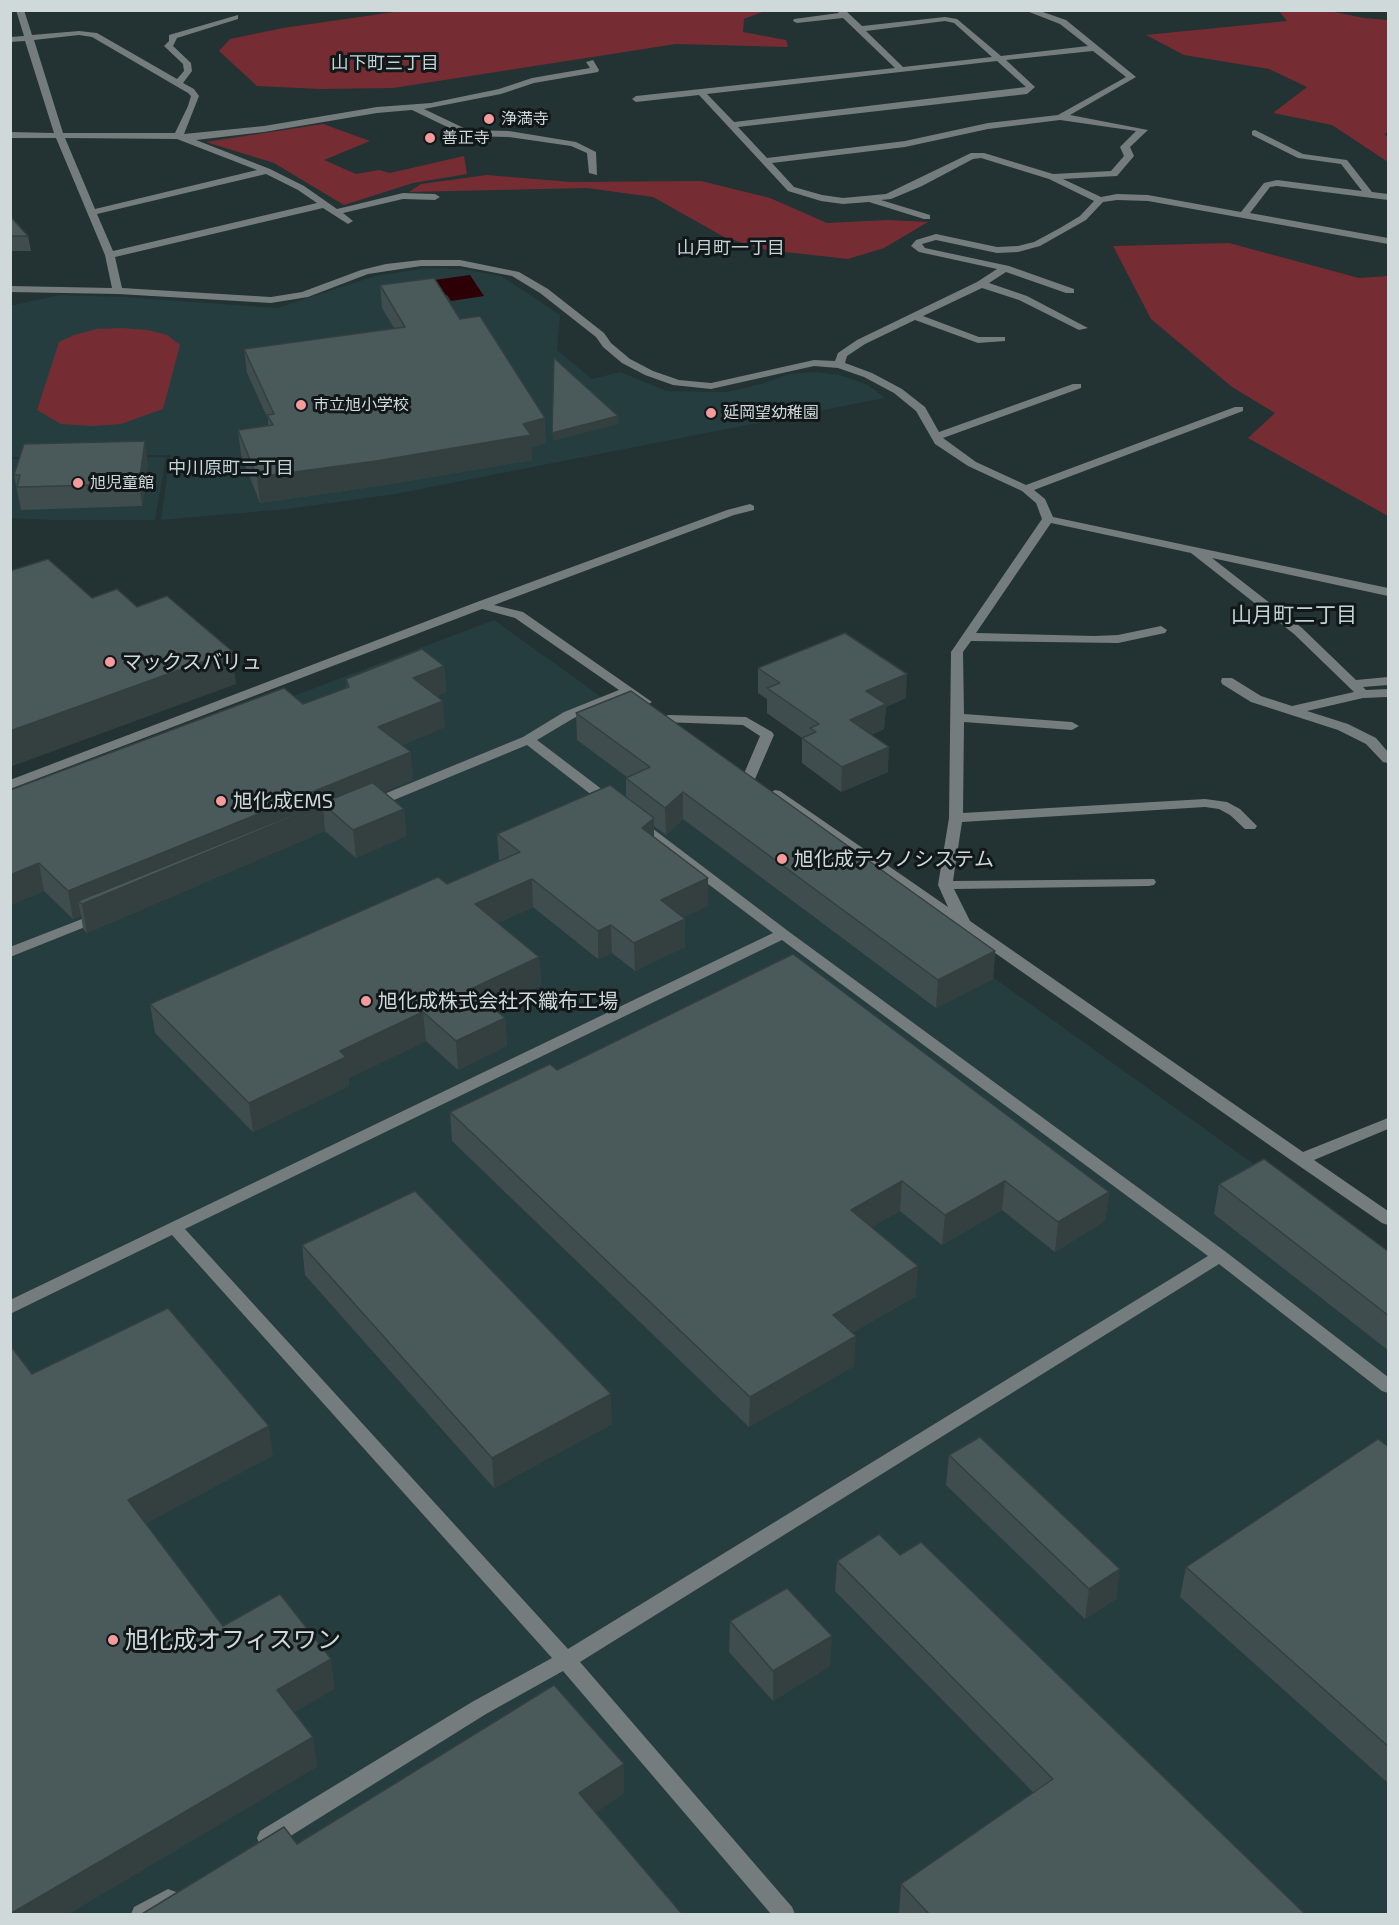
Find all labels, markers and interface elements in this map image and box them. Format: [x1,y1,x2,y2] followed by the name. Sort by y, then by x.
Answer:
[331,52,439,74] district label: 山下町三丁目
[501,109,549,129] place label: 浄満寺
[482,112,496,126] marker: 浄満寺
[442,128,490,148] place label: 善正寺
[423,131,437,145] marker: 善正寺
[677,237,785,259] district label: 山月町一丁目
[313,395,409,415] place label: 市立旭小学校
[294,398,308,412] marker: 市立旭小学校
[723,403,819,423] place label: 延岡望幼稚園
[704,406,718,420] marker: 延岡望幼稚園
[168,457,294,479] district label: 中川原町二丁目
[90,473,154,493] place label: 旭児童館
[71,476,85,490] marker: 旭児童館
[1231,602,1357,628] district label: 山月町二丁目
[122,650,262,674] place label: マックスバリュ
[103,655,117,669] marker: マックスバリュ
[233,789,333,813] place label: 旭化成EMS
[214,794,228,808] marker: 旭化成EMS
[794,847,994,871] place label: 旭化成テクノシステム
[775,852,789,866] marker: 旭化成テクノシステム
[378,989,618,1013] place label: 旭化成株式会社不織布工場
[359,994,373,1008] marker: 旭化成株式会社不織布工場
[125,1626,341,1654] place label: 旭化成オフィスワン
[106,1633,120,1647] marker: 旭化成オフィスワン

